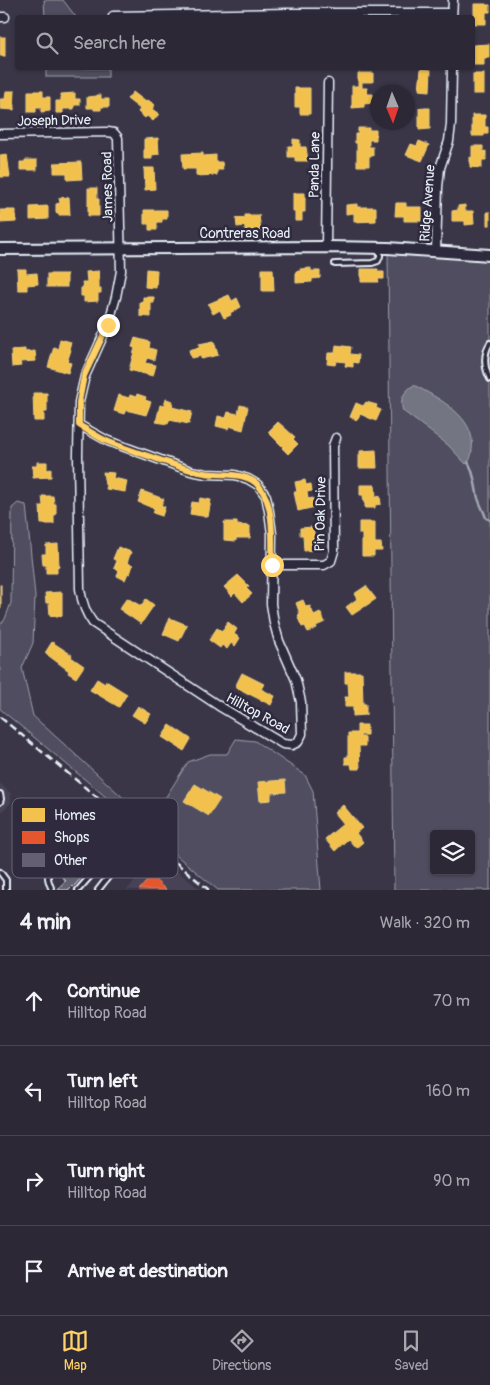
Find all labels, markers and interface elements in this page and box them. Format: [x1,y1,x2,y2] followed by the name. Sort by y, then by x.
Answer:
[15,15,475,70] search box
[33,29,61,57] icon: search
[73,31,166,55] text: Search here
[370,85,415,130] north arrow
[17,111,91,130] street label: Joseph Drive
[305,132,324,198] street label: Panda Lane
[98,151,117,223] street label: James Road
[416,164,439,242] street label: Ridge Avenue
[200,225,291,242] street label: Contreras Road
[97,314,120,337] route end
[311,476,330,552] street label: Pin Oak Drive
[261,554,284,577] route start
[223,689,293,738] street label: Hilltop Road
[12,798,178,878] legend
[54,807,96,824] text: Homes
[54,829,90,846] text: Shops
[430,830,475,875] map controls
[430,830,475,875] button: layers
[54,852,87,869] text: Other
[20,909,71,936] text: 4 min
[380,913,470,933] text: Walk · 320 m
[67,979,140,1003] text: Continue
[20,987,48,1015] icon: ahead
[433,991,470,1011] text: 70 m
[67,1003,147,1023] text: Hilltop Road
[67,1069,137,1093] text: Turn left
[20,1077,48,1105] icon: left
[426,1081,470,1101] text: 160 m
[67,1093,147,1113] text: Hilltop Road
[67,1159,145,1183] text: Turn right
[20,1167,48,1195] icon: right
[433,1171,470,1191] text: 90 m
[67,1183,147,1203] text: Hilltop Road
[20,1257,48,1285] icon: arrive
[67,1259,228,1283] text: Arrive at destination
[61,1327,89,1374] tab: Map
[212,1327,271,1374] tab: Directions
[394,1327,429,1374] tab: Saved

